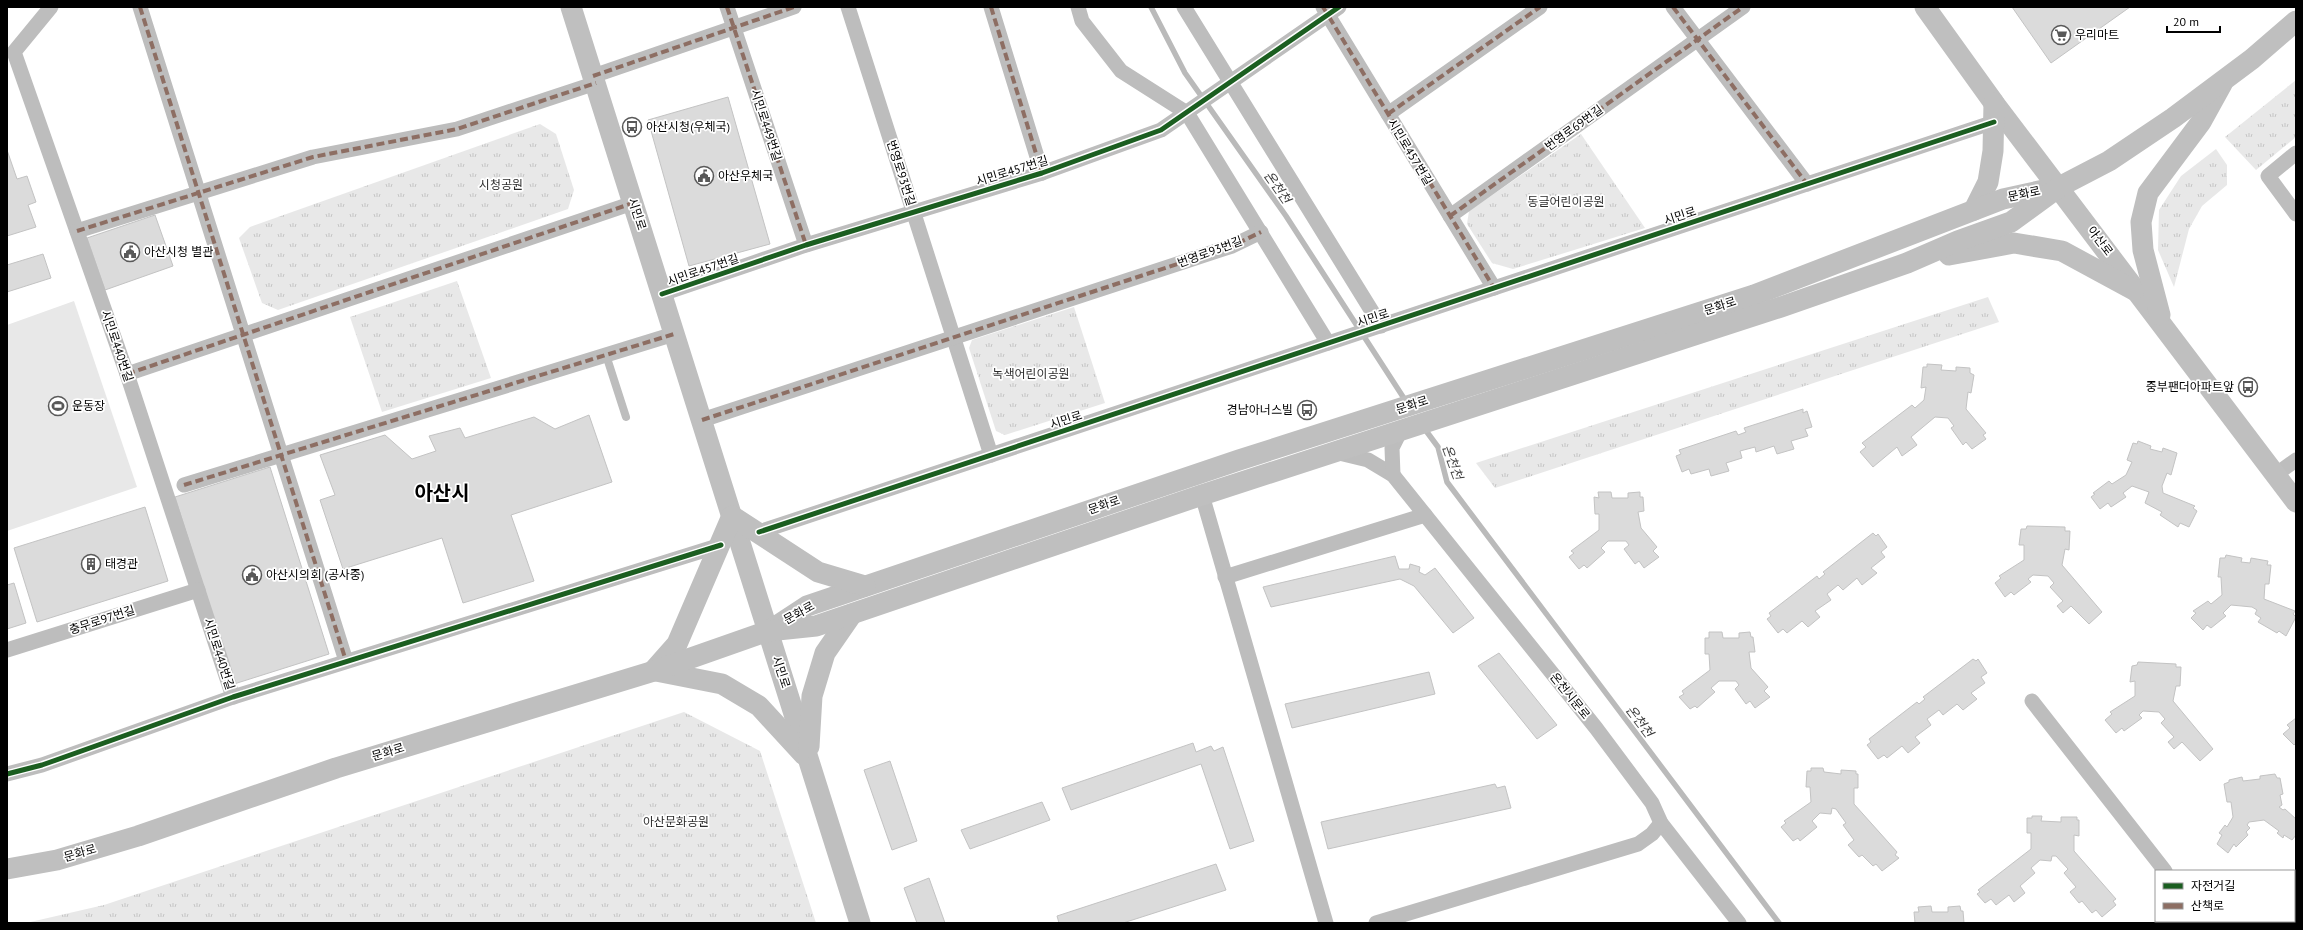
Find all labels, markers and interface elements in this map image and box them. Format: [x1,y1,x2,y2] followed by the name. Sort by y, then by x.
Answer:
[2167,8,2220,34] scale bar
[2173,14,2199,29] text: 20 m
[2050,24,2072,46] supermarket icon: 우리마트
[2075,27,2119,42] place label: 우리마트
[748,87,785,163] street label: 시민로449번길
[1542,101,1606,154] street label: 번영로69번길
[621,116,643,138] bus stop icon: 아산시청(우체국)
[1385,116,1436,188] street label: 시민로457번길
[646,119,730,134] place label: 아산시청(우체국)
[884,138,919,208] street label: 번영로93번길
[974,152,1050,189] street label: 시민로457번길
[693,165,715,187] public building icon: 아산우체국
[718,168,773,183] place label: 아산우체국
[1260,168,1295,208] water label: 온천천
[479,177,523,192] park label: 시청공원
[2006,183,2042,204] street label: 문화로
[1527,194,1605,209] park label: 동글어린이공원
[625,196,650,232] street label: 시민로
[1662,203,1698,228] street label: 시민로
[2084,223,2116,258] street label: 아산로
[1175,233,1244,270] street label: 번영로93번길
[119,241,141,263] public building icon: 아산시청 별관
[144,244,213,259] place label: 아산시청 별관
[665,250,741,289] street label: 시민로457번길
[1702,293,1738,318] street label: 문화로
[1355,305,1391,330] street label: 시민로
[98,308,137,384] street label: 시민로440번길
[992,366,1070,381] park label: 녹색어린이공원
[2237,376,2259,398] bus stop icon: 중부팬더아파트앞
[2146,379,2234,394] place label: 중부팬더아파트앞
[1394,392,1430,417] street label: 문화로
[47,395,69,417] sports icon: 운동장
[72,398,105,413] place label: 운동장
[1296,399,1318,421] bus stop icon: 경남아너스빌
[1227,402,1293,417] place label: 경남아너스빌
[1048,407,1084,432] street label: 시민로
[1438,442,1467,483] water label: 온천천
[414,480,470,506] district label: 아산시
[1086,492,1122,517] street label: 문화로
[80,553,102,575] building icon: 태경관
[105,556,138,571] place label: 태경관
[241,564,263,586] public building icon: 아산시의회 (공사중)
[266,567,364,582] place label: 아산시의회 (공사중)
[781,598,817,627] street label: 문화로
[67,602,137,637] street label: 충무로97번길
[201,616,238,692] street label: 시민로440번길
[769,654,794,690] street label: 시민로
[1547,670,1594,722] street label: 온천시문로
[1622,702,1658,742] water label: 온천천
[370,740,406,764] street label: 문화로
[643,814,709,829] park label: 아산문화공원
[62,841,98,864] street label: 문화로
[2155,870,2295,922] legend
[2191,878,2235,893] text: 자전거길
[2191,898,2224,913] text: 산책로

